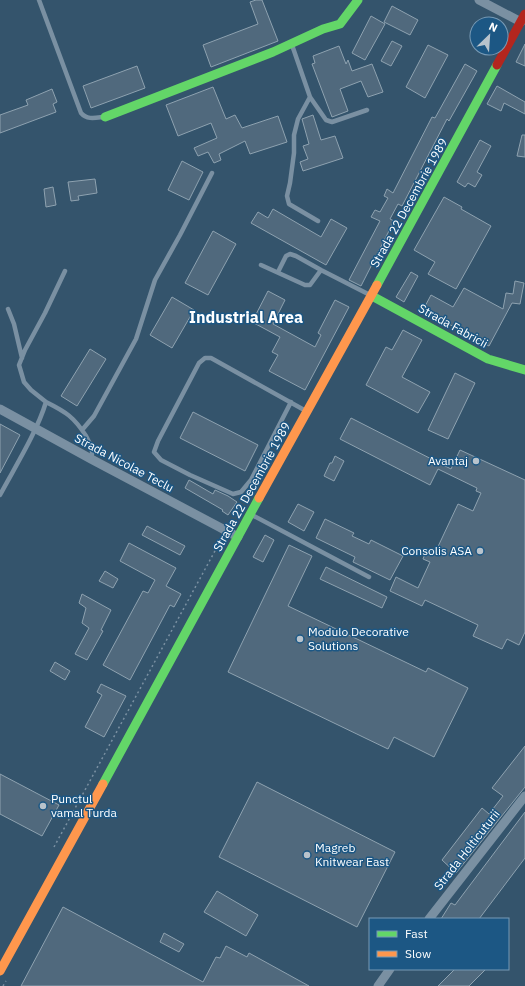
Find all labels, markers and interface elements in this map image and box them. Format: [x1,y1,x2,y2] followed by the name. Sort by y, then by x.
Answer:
[469,16,509,56] north arrow
[487,19,500,35] text: N
[367,135,450,270] street label: Strada 22 Decembrie 1989
[416,300,491,351] street label: Strada Fabricii
[189,307,303,327] district label: Industrial Area
[210,419,293,554] street label: Strada 22 Decembrie 1989
[72,430,176,495] street label: Strada Nicolae Teclu
[428,453,468,468] place label: Avantaj
[471,456,481,466] marker: Avantaj
[401,543,472,558] place label: Consolis ASA
[475,546,485,556] marker: Consolis ASA
[308,624,409,653] place label: Modulo Decorative Solutions
[295,634,305,644] marker: Modulo Decorative Solutions
[51,791,118,820] place label: Punctul vamal Turda
[38,801,48,811] marker: Punctul vamal Turda
[431,806,503,893] street label: Strada Holticuturii
[315,840,389,869] place label: Magreb Knitwear East
[302,850,312,860] marker: Magreb Knitwear East
[369,918,509,970] legend
[405,926,428,941] text: Fast
[405,946,431,961] text: Slow

